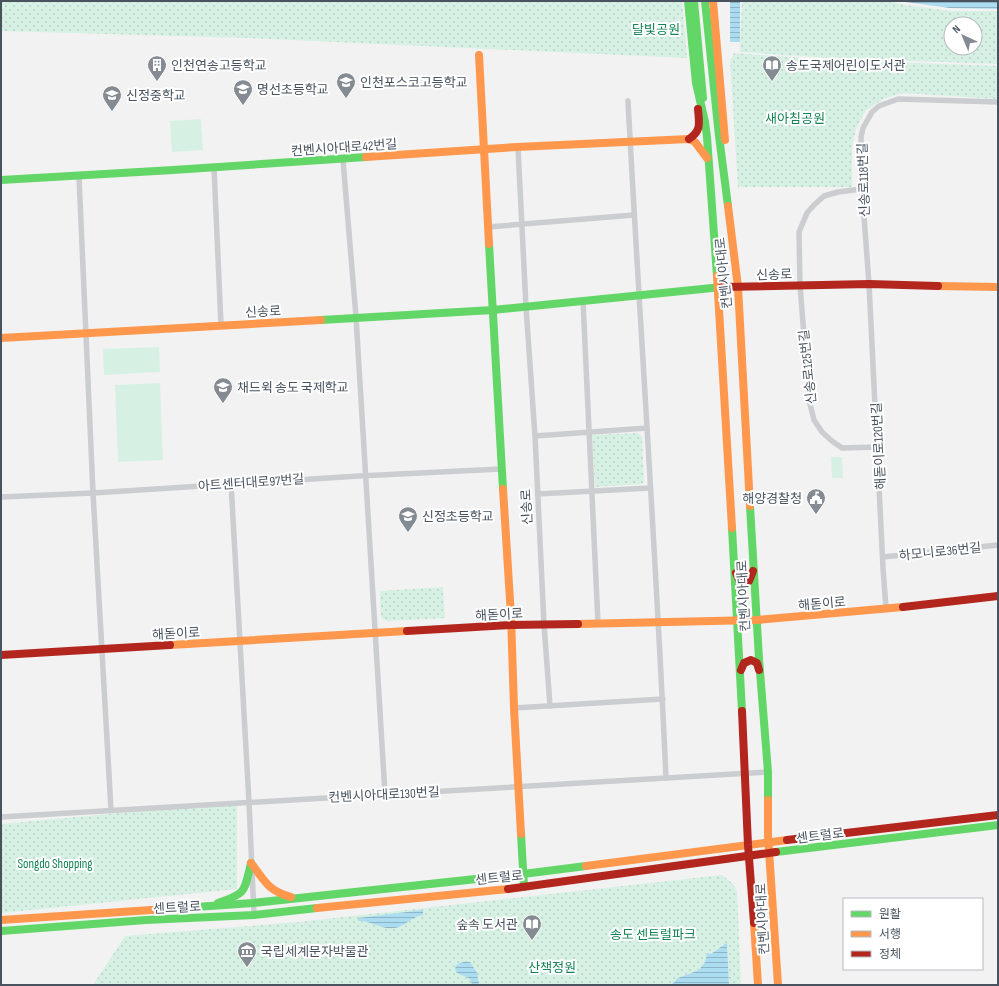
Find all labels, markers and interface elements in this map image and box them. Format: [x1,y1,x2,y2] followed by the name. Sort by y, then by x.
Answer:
[943,16,983,56] north arrow
[632,22,680,38] park label: 달빛공원
[950,22,963,36] text: N
[146,54,168,82] building icon: 인천연송고등학교
[761,54,783,82] library icon: 송도국제어린이도서관
[171,58,267,74] place label: 인천연송고등학교
[786,58,906,74] place label: 송도국제어린이도서관
[335,71,357,99] school or university icon: 인천포스코고등학교
[360,75,468,91] place label: 인천포스코고등학교
[232,78,254,106] school or university icon: 명선초등학교
[257,82,329,98] place label: 명선초등학교
[101,84,123,112] school or university icon: 신정중학교
[126,88,186,104] place label: 신정중학교
[765,111,825,127] park label: 새아침공원
[290,136,398,160] street label: 컨벤시아대로42번길
[855,142,873,218] street label: 신송로118번길
[712,236,736,309] street label: 컨벤시아대로
[756,266,792,284] street label: 신송로
[245,303,281,321] street label: 신송로
[796,329,820,405] street label: 신송로125번길
[212,376,234,404] school or university icon: 채드윅 송도 국제학교
[237,380,349,396] place label: 채드윅 송도 국제학교
[869,402,889,490] street label: 해돋이로120번길
[197,471,305,495] street label: 아트센터대로97번길
[805,487,827,515] public building icon: 해양경찰청
[518,489,536,525] street label: 신송로
[742,491,802,507] place label: 해양경찰청
[397,505,419,533] school or university icon: 신정초등학교
[422,509,494,525] place label: 신정초등학교
[898,540,982,564] street label: 하모니로36번길
[734,560,754,632] street label: 컨벤시아대로
[798,594,847,614] street label: 해돋이로
[475,606,523,624] street label: 해돋이로
[152,625,200,643] street label: 해돋이로
[328,784,440,806] street label: 컨벤시아대로130번길
[795,825,845,847] street label: 센트럴로
[18,856,93,872] park label: Songdo Shopping
[474,868,524,888] street label: 센트럴로
[753,883,773,955] street label: 컨벤시아대로
[843,898,983,970] legend
[153,899,201,917] street label: 센트럴로
[879,907,901,922] text: 원활
[521,913,543,941] library icon: 숲속 도서관
[456,917,518,933] place label: 숲속 도서관
[610,927,696,943] park label: 송도 센트럴파크
[879,927,901,942] text: 서행
[236,940,258,968] museum icon: 국립세계문자박물관
[261,944,369,960] place label: 국립세계문자박물관
[879,947,901,962] text: 정체
[528,960,576,976] park label: 산책정원

